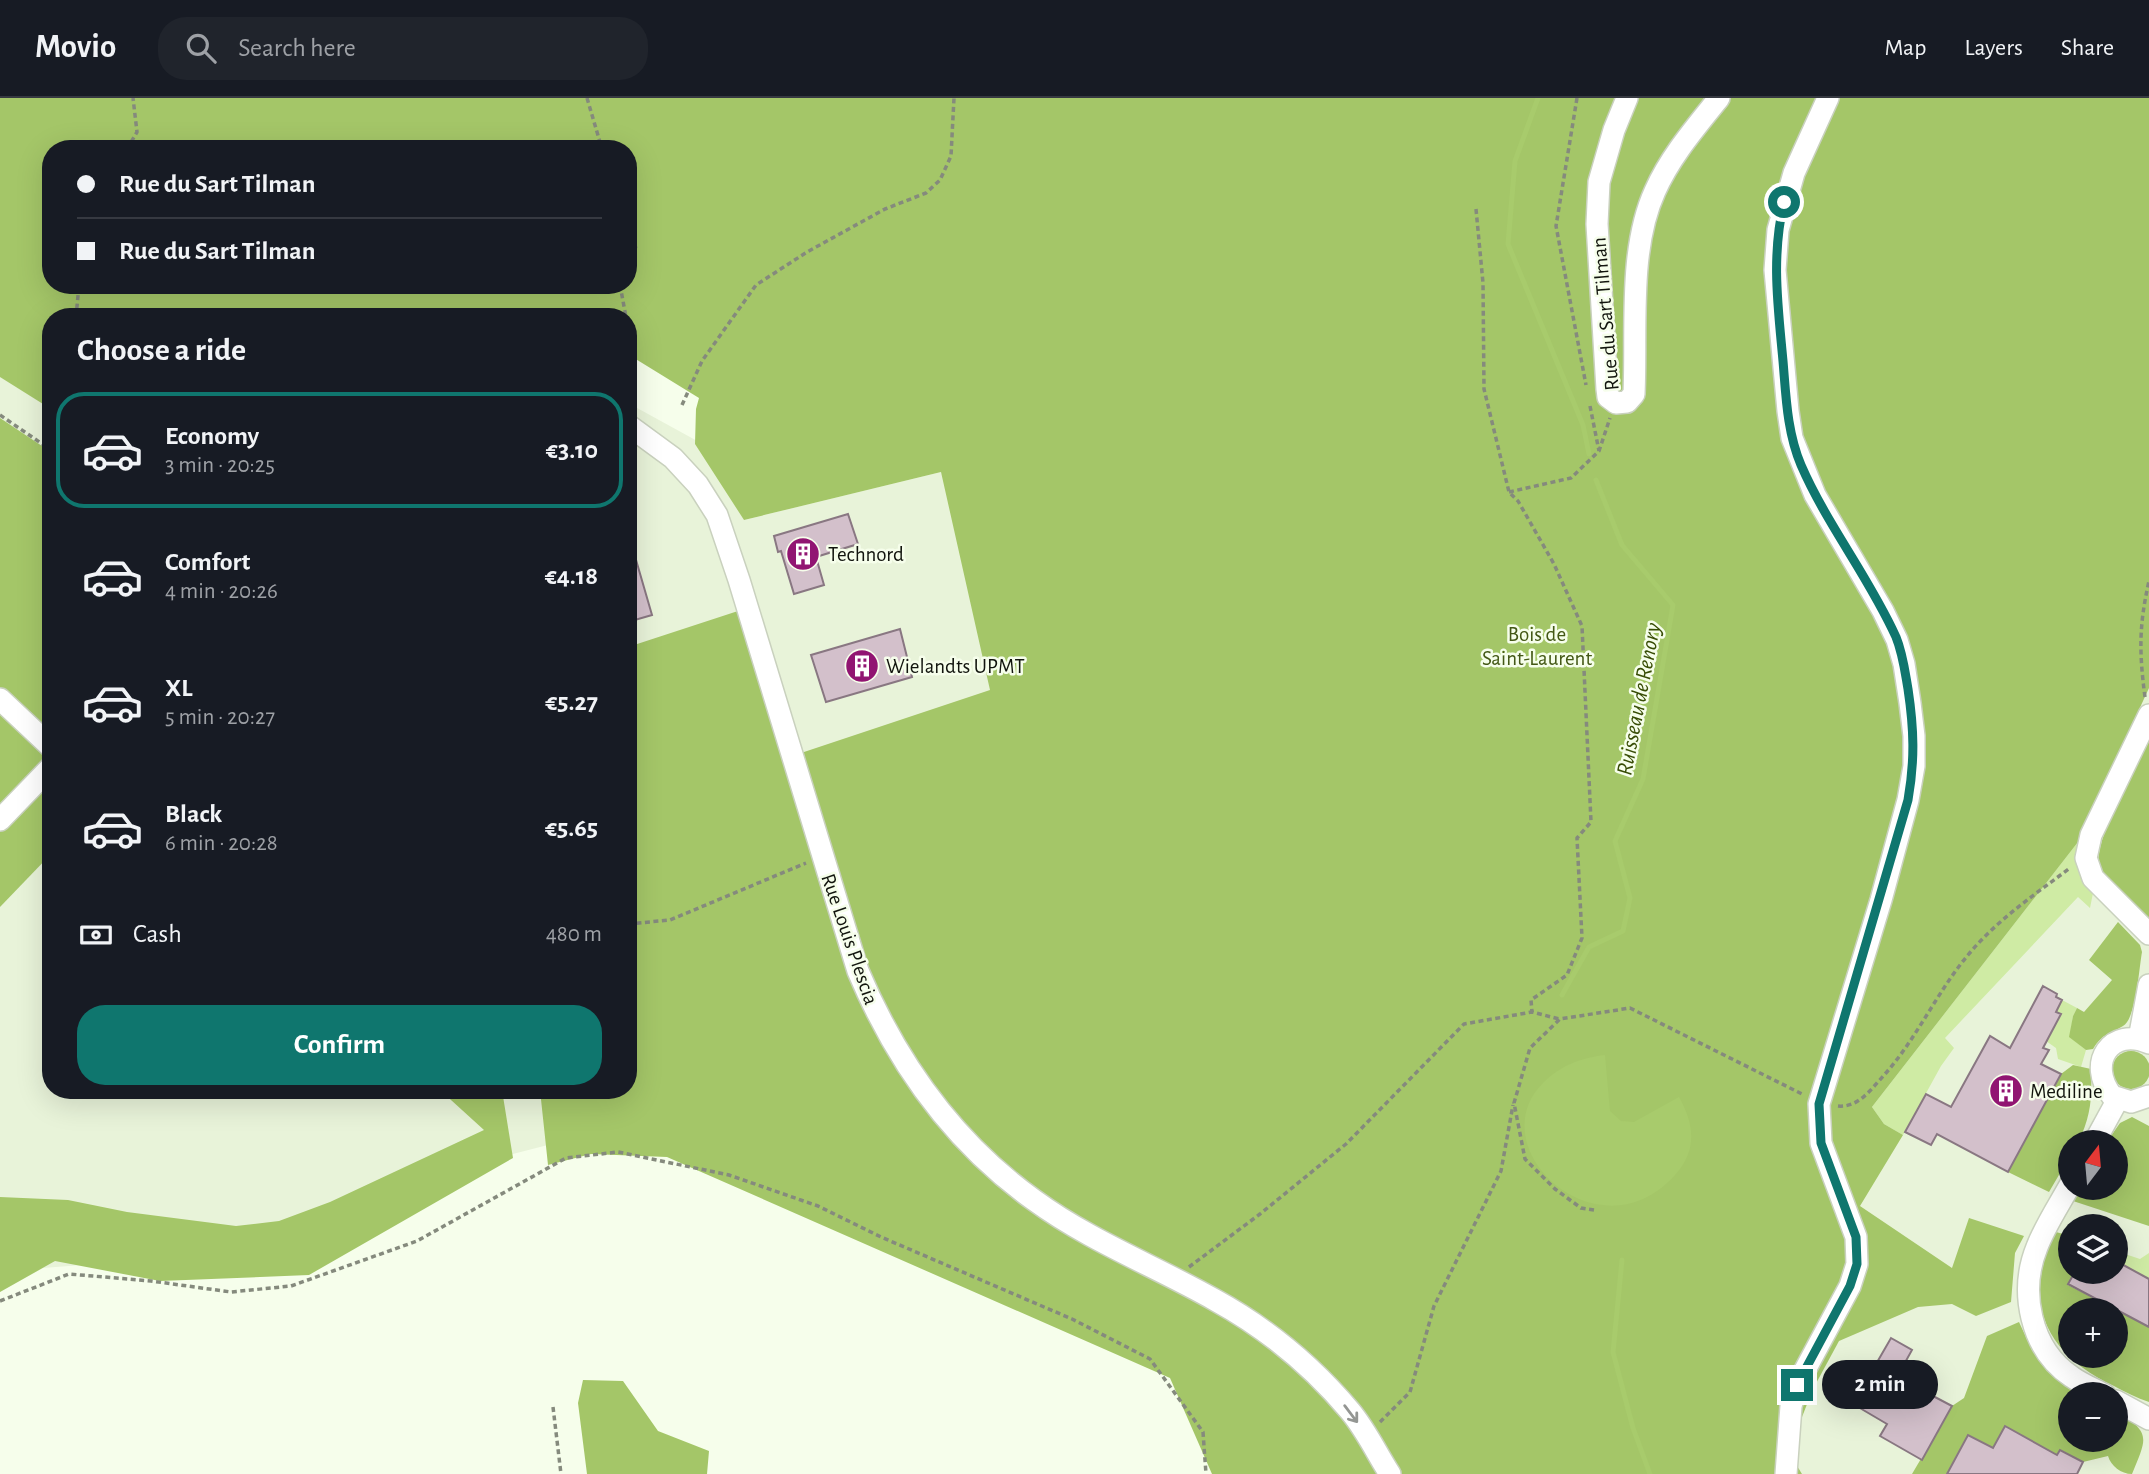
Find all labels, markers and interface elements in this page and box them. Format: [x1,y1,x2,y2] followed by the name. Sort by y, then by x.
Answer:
[158,17,648,80] search box
[182,29,220,67] icon: search
[35,31,116,64] text: Movio
[238,35,356,61] text: Search here
[1884,36,1926,60] text: Map
[1964,36,2023,60] text: Layers
[2061,36,2114,60] text: Share
[119,171,315,197] text: Rue du Sart Tilman
[1768,186,1800,218] route start
[1588,236,1623,391] street label: Rue du Sart Tilman
[119,238,315,264] text: Rue du Sart Tilman
[77,334,246,366] text: Choose a ride
[81,419,144,482] icon: car
[165,423,259,449] text: Economy
[546,437,598,463] text: €3.10
[165,454,275,477] text: 3 min · 20:25
[784,535,822,573] building icon: Technord
[828,544,904,565] place label: Technord
[81,545,144,608] icon: car
[165,549,250,575] text: Comfort
[545,563,598,589] text: €4.18
[165,580,278,603] text: 4 min · 20:26
[1613,621,1666,777] water label: Ruisseau de Renory
[1482,624,1592,669] park label: Bois de Saint-Laurent
[843,647,881,685] building icon: Wielandts UPMT
[886,656,1025,677] place label: Wielandts UPMT
[81,671,144,734] icon: car
[165,675,192,701] text: XL
[545,689,598,715] text: €5.27
[165,706,275,729] text: 5 min · 20:27
[81,797,144,860] icon: car
[165,801,222,827] text: Black
[545,815,598,841] text: €5.65
[165,832,278,855] text: 6 min · 20:28
[817,871,882,1008] street label: Rue Louis Plescia
[77,916,115,954] icon: cash
[133,921,182,947] text: Cash
[546,923,602,946] text: 480 m
[77,1005,602,1085] button: Confirm
[1987,1072,2025,1110] building icon: Mediline
[2030,1081,2103,1102] place label: Mediline
[2058,1130,2128,1200] north arrow
[2058,1130,2128,1452] map controls
[2058,1214,2128,1284] button: layers
[2058,1298,2128,1368] button: +
[1822,1360,1937,1410] callout: 2 min
[1781,1369,1813,1401] route end
[1854,1373,1906,1396] text: 2 min
[2058,1382,2128,1452] button: −
[1344,1405,1359,1423] one-way arrow

